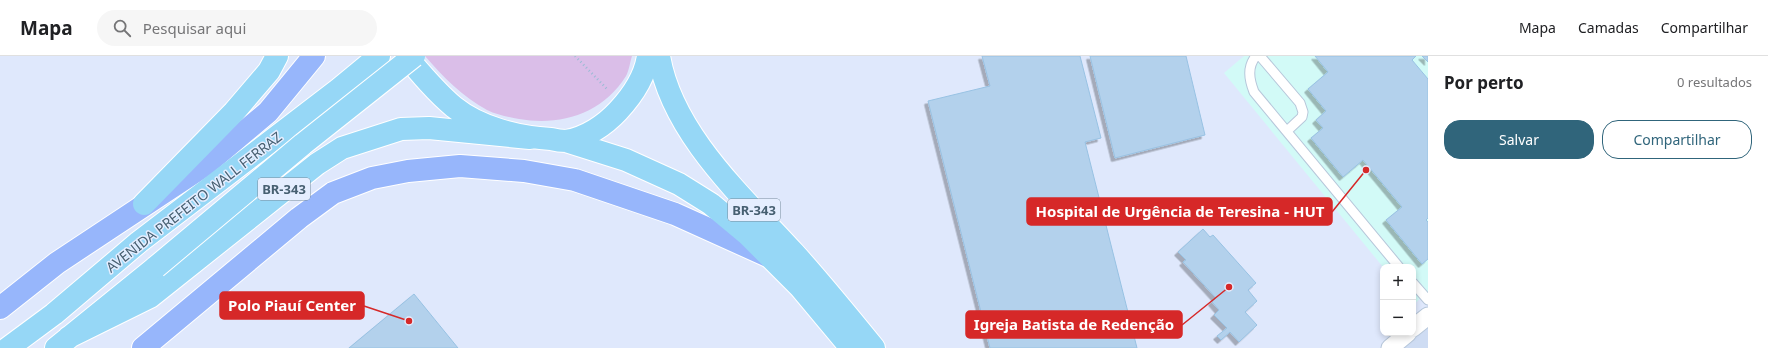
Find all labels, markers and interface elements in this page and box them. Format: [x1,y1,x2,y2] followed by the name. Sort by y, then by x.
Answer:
[97,10,377,46] search box
[20,15,73,41] text: Mapa
[111,17,133,39] icon: search
[143,18,246,38] text: Pesquisar aqui
[1519,18,1556,37] text: Mapa
[1578,18,1639,37] text: Camadas
[1661,18,1748,37] text: Compartilhar
[1444,71,1524,94] text: Por perto
[1677,73,1752,91] text: 0 resultados
[1444,120,1594,159] button: Salvar
[1602,120,1752,159] button: Compartilhar
[102,127,286,276] street label: AVENIDA PREFEITO WALL FERRAZ
[258,178,310,200] road number: BR-343
[1027,198,1332,225] callout: Hospital de Urgência de Teresina - HUT
[728,199,780,221] road number: BR-343
[1036,201,1325,221] text: Hospital de Urgência de Teresina - HUT
[1380,264,1416,336] map controls
[1380,264,1416,300] button: +
[220,292,364,319] callout: Polo Piauí Center
[228,295,356,315] text: Polo Piauí Center
[1380,300,1416,336] button: −
[966,311,1182,338] callout: Igreja Batista de Redenção
[974,314,1174,334] text: Igreja Batista de Redenção

